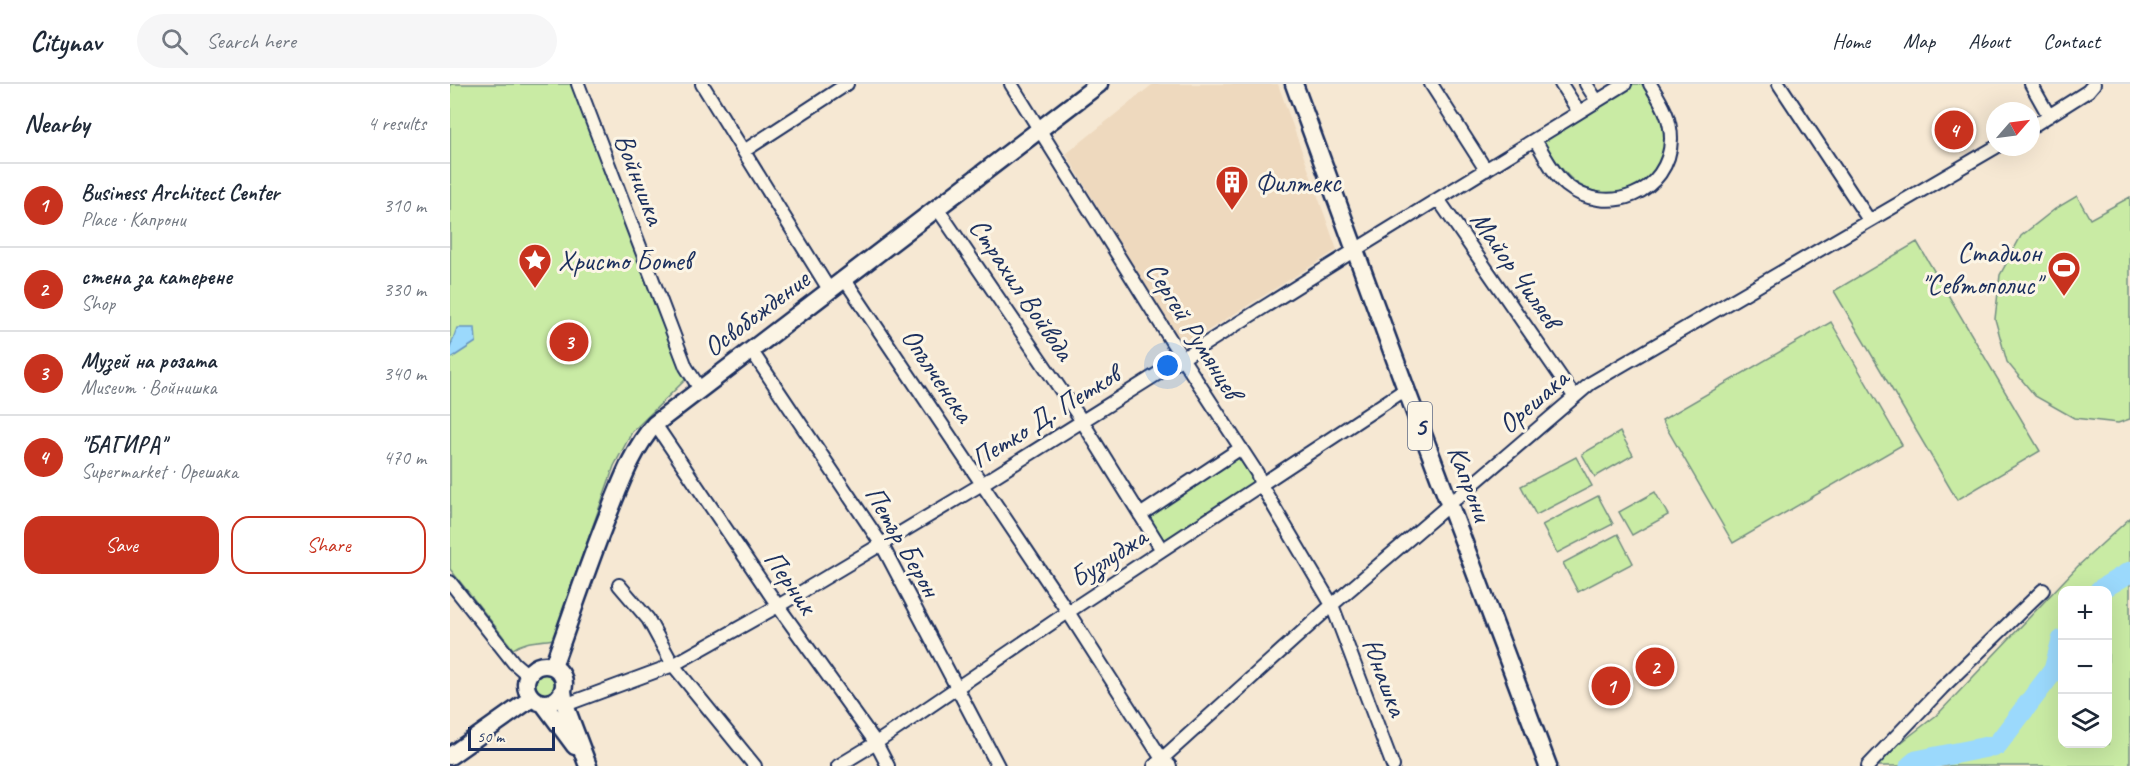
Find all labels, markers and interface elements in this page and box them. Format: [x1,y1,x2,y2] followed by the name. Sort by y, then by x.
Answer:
[137,14,557,68] search box
[30,24,101,59] text: Citynav
[158,25,191,58] icon: search
[206,27,296,55] text: Search here
[1832,28,1870,54] text: Home
[1903,28,1935,54] text: Map
[1968,28,2010,54] text: About
[2043,28,2100,54] text: Contact
[1986,102,2040,156] north arrow
[24,107,89,140] text: Nearby
[1934,108,1974,152] pin: 4
[367,111,426,136] text: 4 results
[607,129,674,231] street label: Войнишка
[1214,164,1250,211] building icon: Филтекс
[1255,165,1343,200] place label: Филтекс
[81,179,279,207] text: Business Architect Center
[39,193,48,218] text: 1
[383,193,426,218] text: 310 m
[1463,204,1572,339] street label: Майор Чиляев
[81,207,185,232] text: Place · Капрони
[962,211,1083,368] street label: Страхил Войвода
[1921,235,2046,302] place label: Стадион "Севтополис"
[517,242,553,289] place icon: Христо Ботев
[558,243,696,278] place label: Христо Ботев
[2046,250,2082,297] sports icon: Стадион "Севтополис"
[1138,255,1253,410] street label: Сергей Румянцев
[696,261,818,364] street label: Освобождение
[81,263,231,291] text: стена за катерене
[39,277,48,302] text: 2
[383,277,426,302] text: 330 m
[81,291,115,316] text: Shop
[550,320,588,364] pin: 3
[894,321,983,430] street label: Опълченска
[81,347,216,375] text: Музей на розата
[1153,351,1182,380] your location
[964,354,1130,476] street label: Петко Д. Петков
[1491,359,1577,441] street label: Орешака
[39,361,48,386] text: 3
[383,361,426,386] text: 340 m
[81,375,217,400] text: Museum · Войнишка
[1408,402,1432,450] road number: 5
[81,431,166,459] text: "БАГИРА"
[1440,440,1501,529] street label: Капрони
[39,445,48,470] text: 4
[383,445,426,470] text: 470 m
[81,459,238,484] text: Supermarket · Орешака
[857,479,950,605] street label: Петър Берон
[24,516,219,574] button: Save
[231,516,426,574] button: Share
[1063,518,1156,596] street label: Бузлуджа
[756,543,827,622] street label: Перник
[2058,586,2112,748] map controls
[2058,586,2112,640] button: +
[1354,633,1416,722] street label: Юнашка
[2058,640,2112,694] button: −
[1636,644,1674,690] pin: 2
[1592,664,1630,708] pin: 1
[2058,694,2112,748] button: layers
[468,724,555,752] scale bar
[477,727,504,747] text: 50 m

